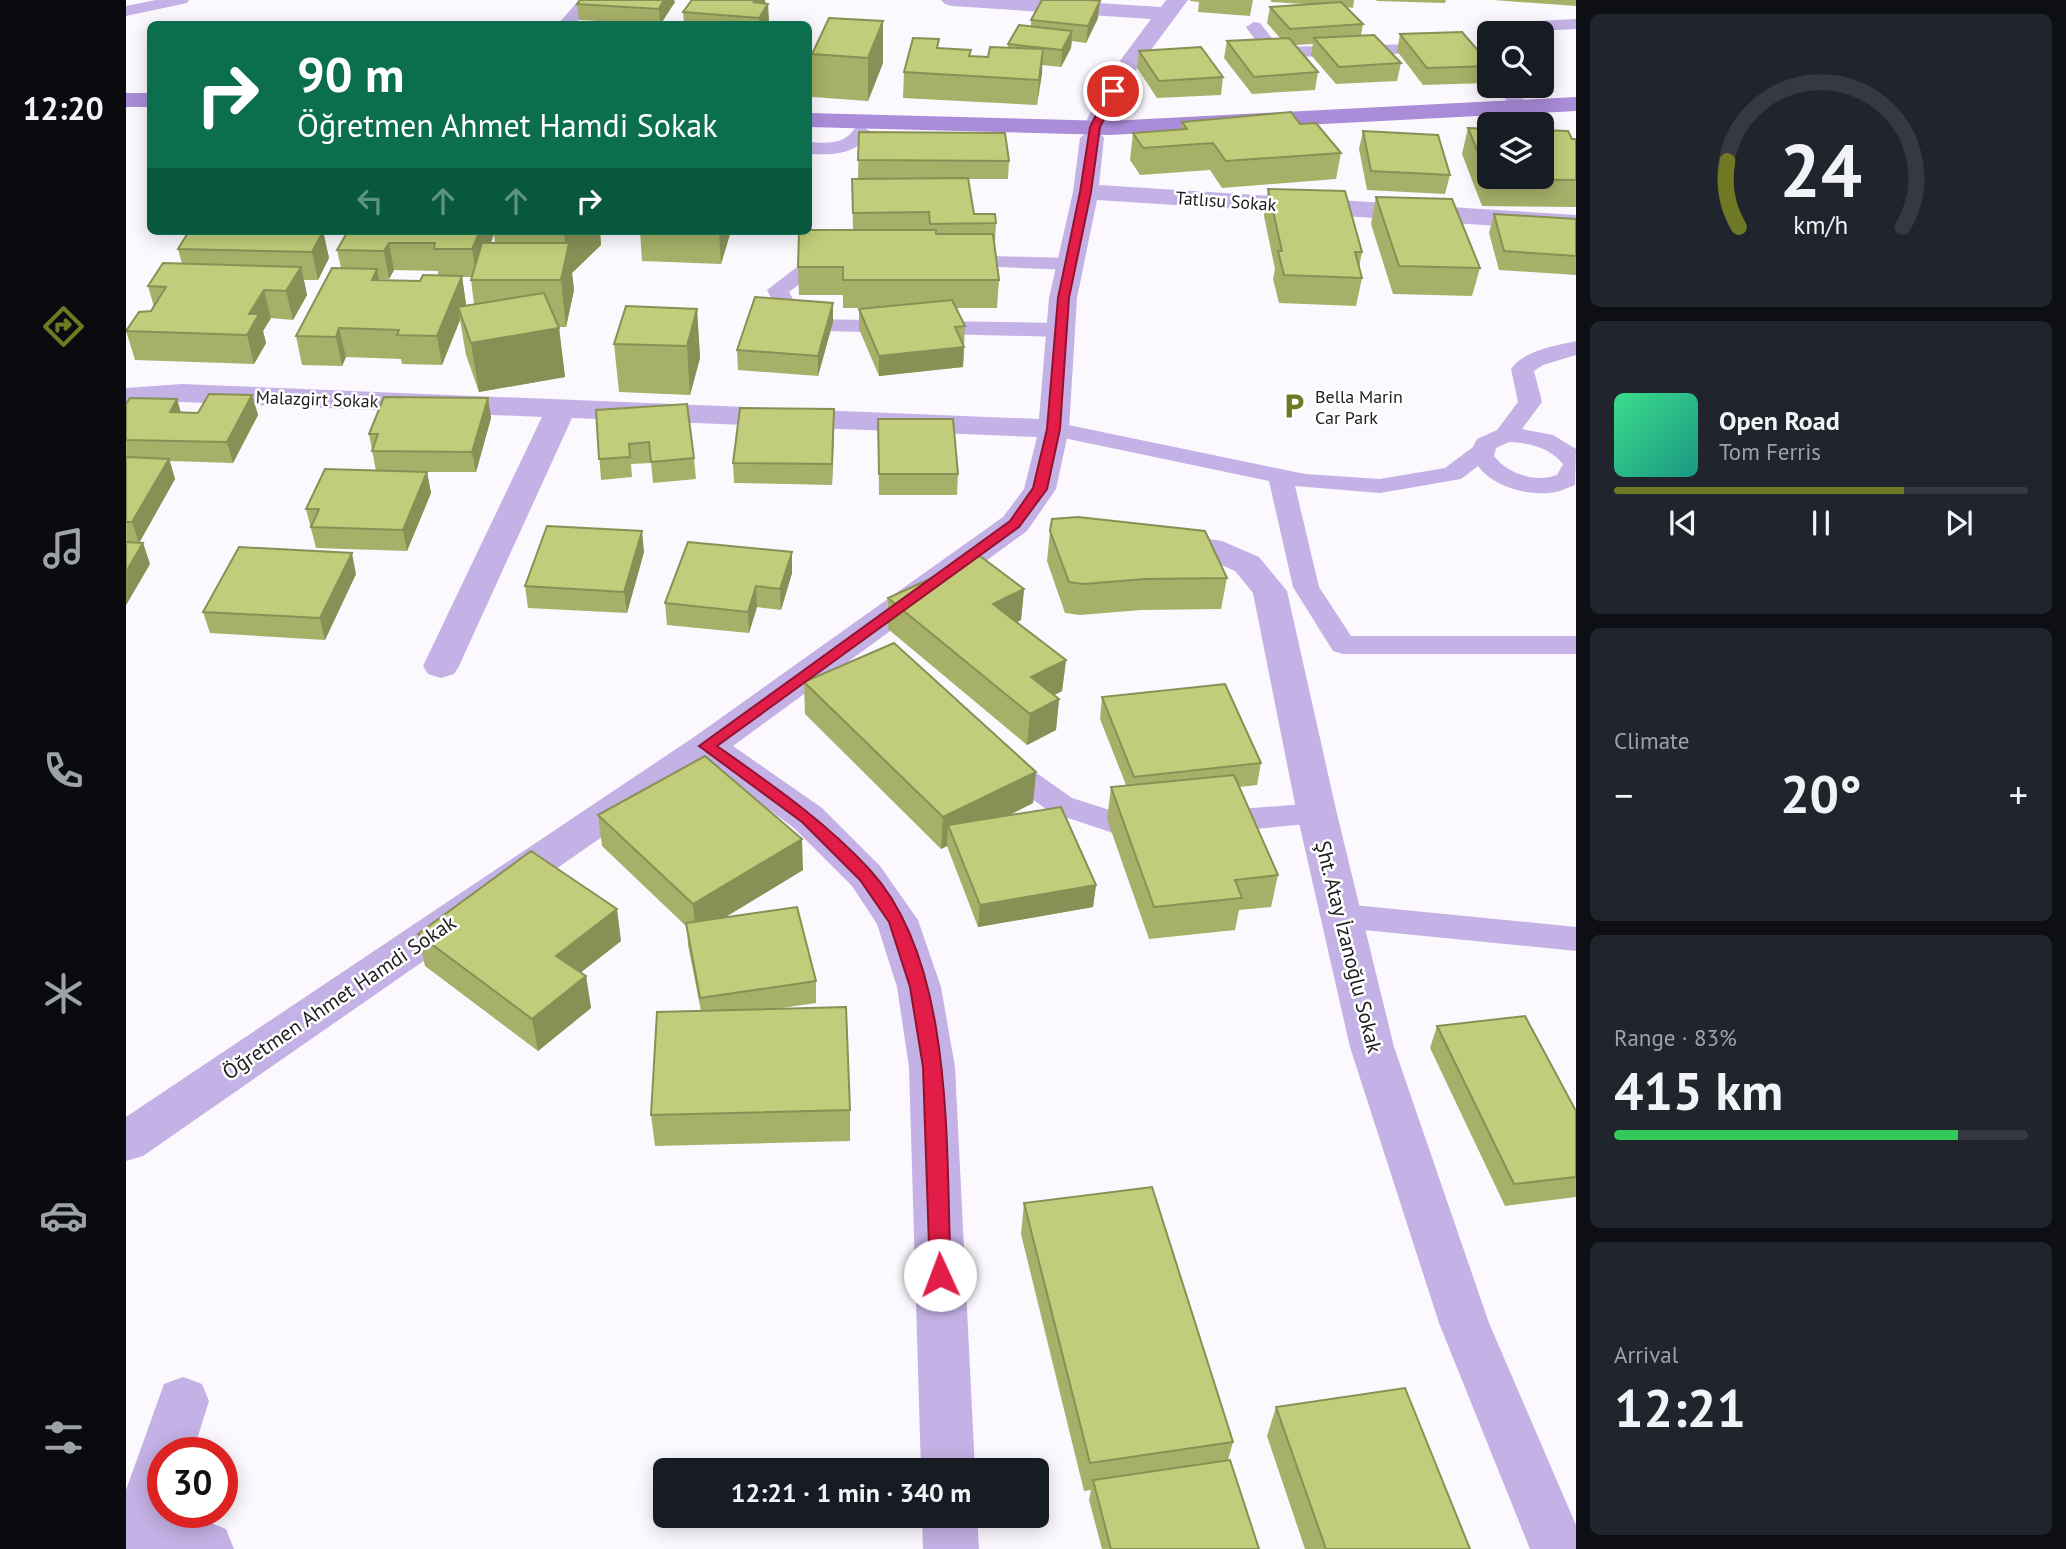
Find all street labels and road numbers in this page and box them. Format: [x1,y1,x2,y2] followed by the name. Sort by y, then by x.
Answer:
[1175,186,1277,216] street label: Tatlısu Sokak
[255,385,379,413] street label: Malazgirt Sokak
[1310,838,1388,1056] street label: Şht. Atay İzanoğlu Sokak
[217,909,461,1085] street label: Öğretmen Ahmet Hamdi Sokak

